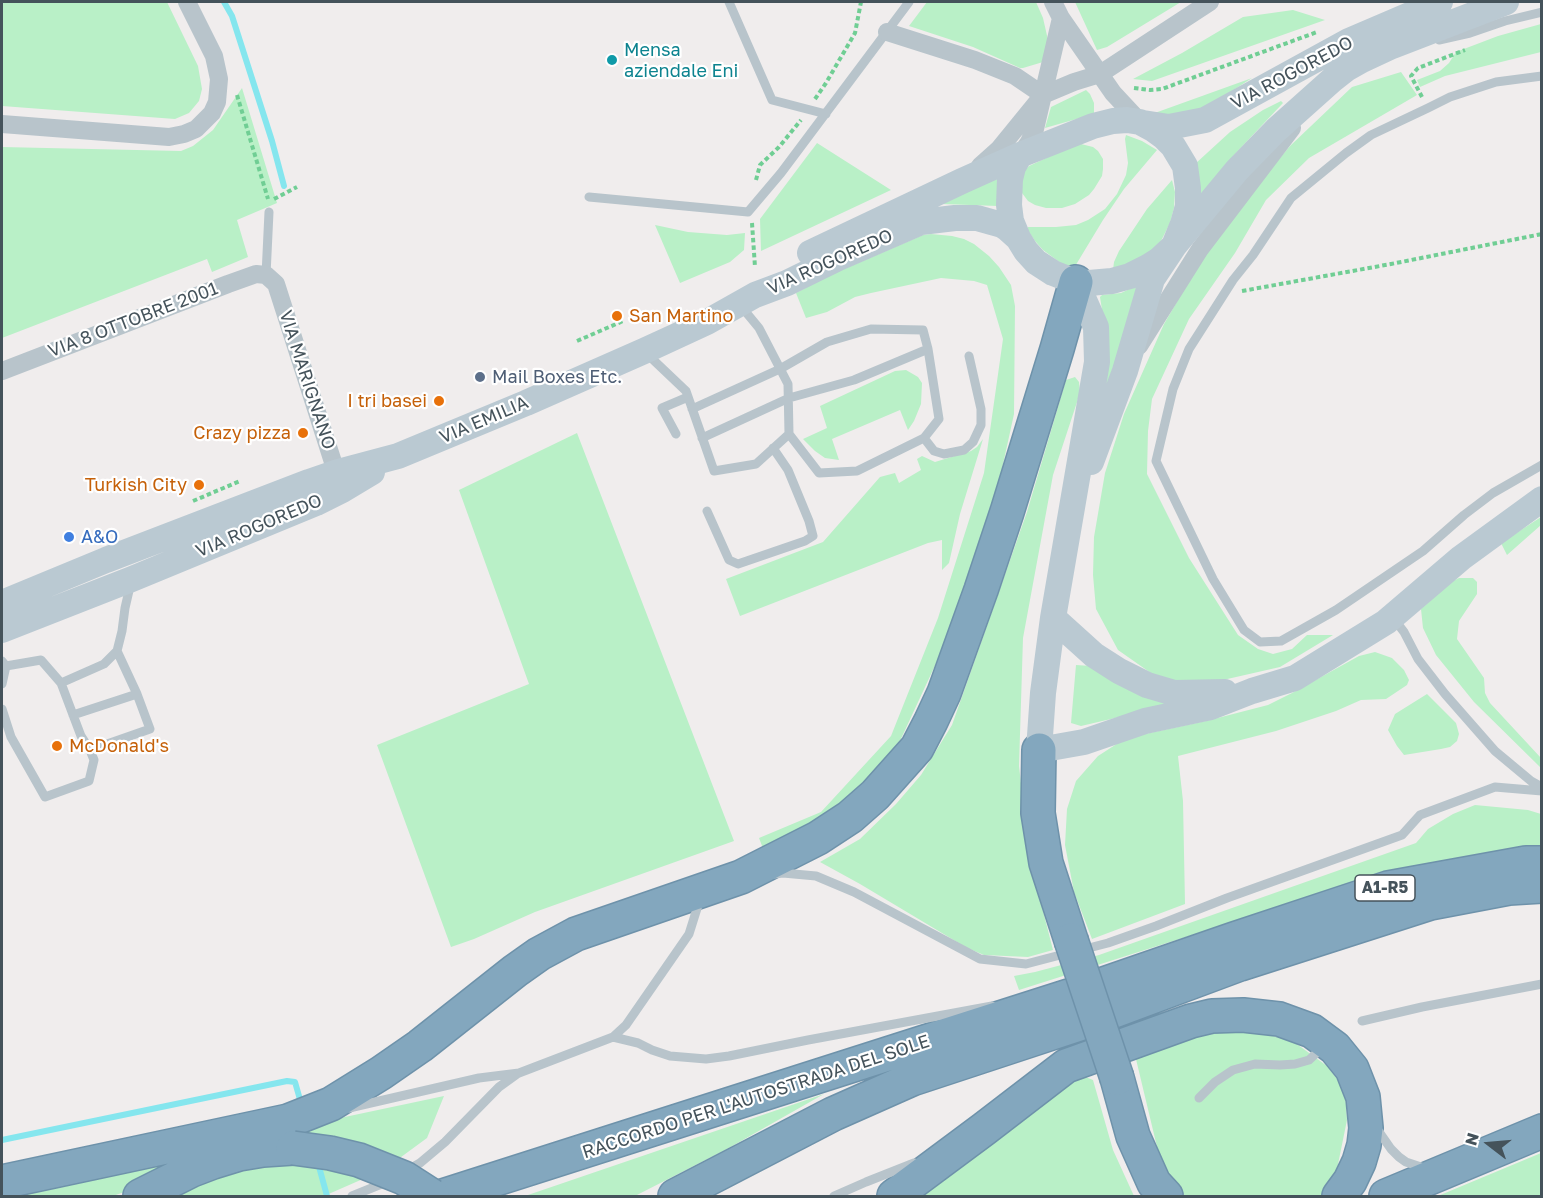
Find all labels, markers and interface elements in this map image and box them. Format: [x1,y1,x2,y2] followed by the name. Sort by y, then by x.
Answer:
[1227,32,1357,114] street label: VIA ROGOREDO
[624,39,738,82] place label: Mensa aziendale Eni
[605,53,619,67] marker: Mensa aziendale Eni
[764,225,896,299] street label: VIA ROGOREDO
[45,278,221,362] street label: VIA 8 OTTOBRE 2001
[629,305,733,327] place label: San Martino
[274,308,340,452] street label: VIA MARIGNANO
[610,309,624,323] marker: San Martino
[492,366,622,388] place label: Mail Boxes Etc.
[473,370,487,384] marker: Mail Boxes Etc.
[347,390,427,412] place label: I tri basei
[436,392,532,448] street label: VIA EMILIA
[432,394,446,408] marker: I tri basei
[193,422,291,444] place label: Crazy pizza
[296,426,310,440] marker: Crazy pizza
[85,474,187,496] place label: Turkish City
[192,478,206,492] marker: Turkish City
[193,490,325,562] street label: VIA ROGOREDO
[81,526,118,548] place label: A&O
[62,530,76,544] marker: A&O
[69,735,169,757] place label: McDonald's
[50,739,64,753] marker: McDonald's
[1355,875,1415,901] road number: A1-R5
[580,1031,932,1163] street label: RACCORDO PER L'AUTOSTRADA DEL SOLE
[1459,1114,1519,1174] north arrow
[1460,1130,1483,1148] text: N

